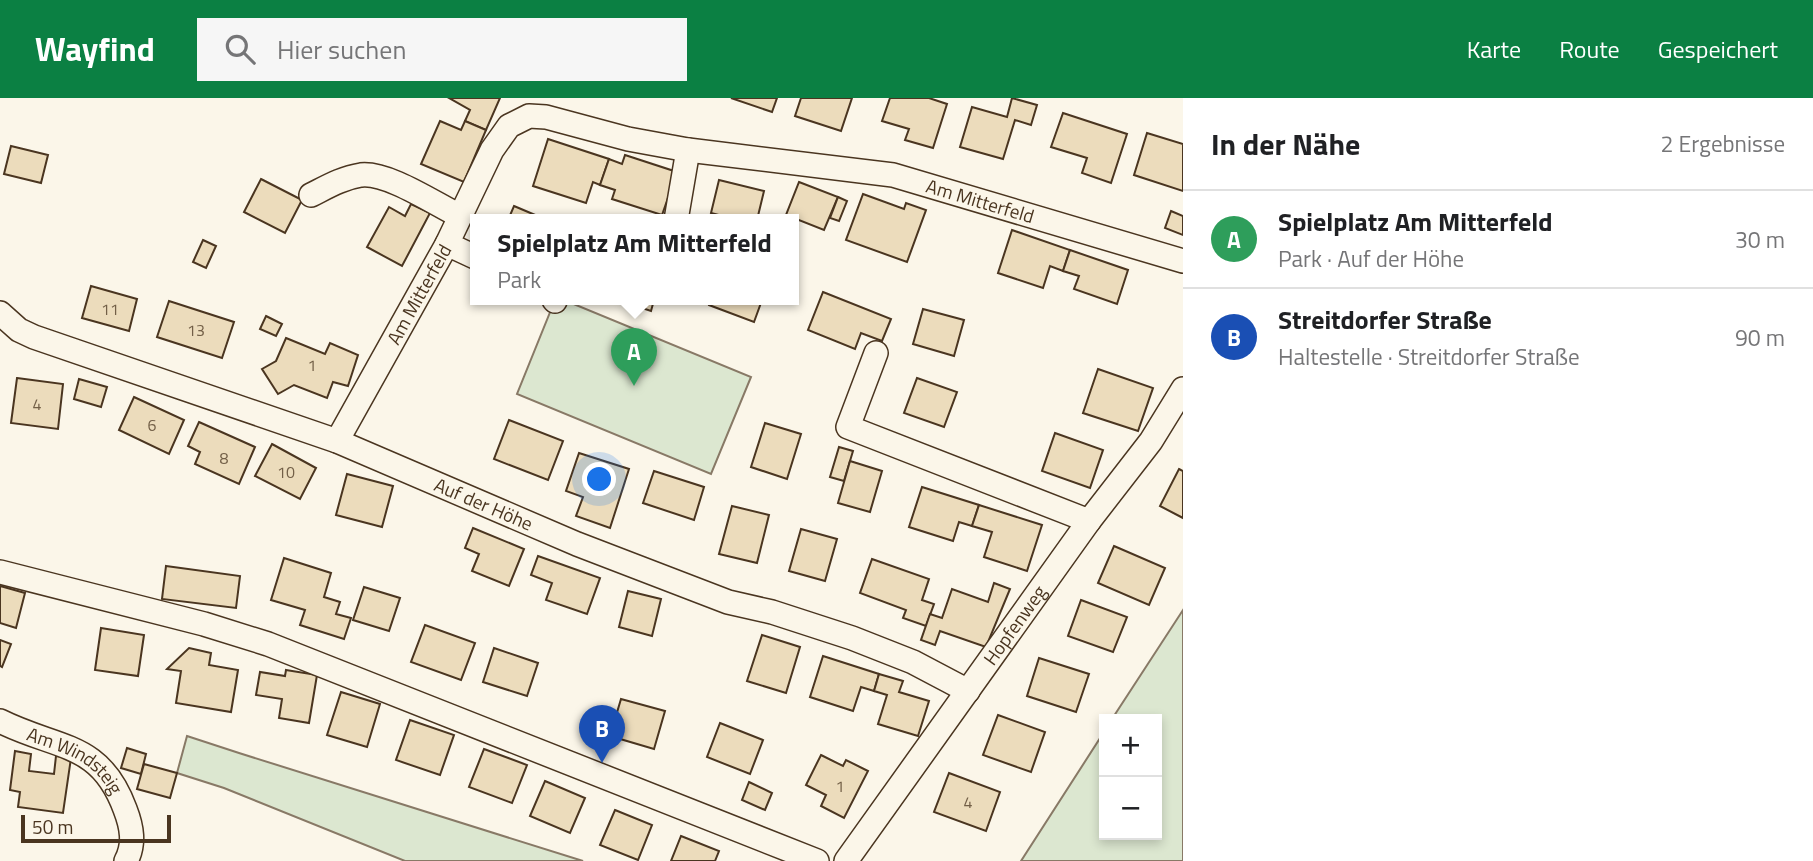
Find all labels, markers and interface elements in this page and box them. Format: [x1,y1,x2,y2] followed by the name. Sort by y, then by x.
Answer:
[197,18,687,81] search box
[35,24,155,74] text: Wayfind
[221,30,259,68] icon: search
[277,30,406,69] text: Hier suchen
[1467,31,1521,67] text: Karte
[1559,31,1620,67] text: Route
[1658,31,1778,67] text: Gespeichert
[1211,121,1360,167] text: In der Nähe
[1661,126,1785,161] text: 2 Ergebnisse
[923,171,1038,230] street label: Am Mitterfeld
[1278,202,1553,241] text: Spielplatz Am Mitterfeld
[470,214,799,305] popup
[1227,222,1241,257] text: A
[1735,222,1785,257] text: 30 m
[497,223,772,262] text: Spielplatz Am Mitterfeld
[379,238,458,350] street label: Am Mitterfeld
[1278,241,1464,276] text: Park · Auf der Höhe
[497,262,541,297] text: Park
[101,297,119,321] house number: 11
[1278,300,1492,339] text: Streitdorfer Straße
[187,318,205,342] house number: 13
[1227,320,1241,355] text: B
[1735,320,1785,355] text: 90 m
[611,328,657,386] pin: A
[1278,339,1580,374] text: Haltestelle · Streitdorfer Straße
[308,353,316,377] house number: 1
[33,392,42,416] house number: 4
[148,413,157,437] house number: 6
[220,446,229,470] house number: 8
[277,460,295,484] house number: 10
[582,462,616,496] your location
[430,469,538,538] street label: Auf der Höhe
[976,579,1053,671] street label: Hopfenweg
[579,705,625,763] pin: B
[1099,714,1162,840] map controls
[1099,714,1162,777] button: +
[23,719,131,799] street label: Am Windsteig
[836,774,844,798] house number: 1
[1099,777,1162,840] button: −
[964,790,973,814] house number: 4
[21,812,172,844] scale bar
[32,812,73,841] text: 50 m

